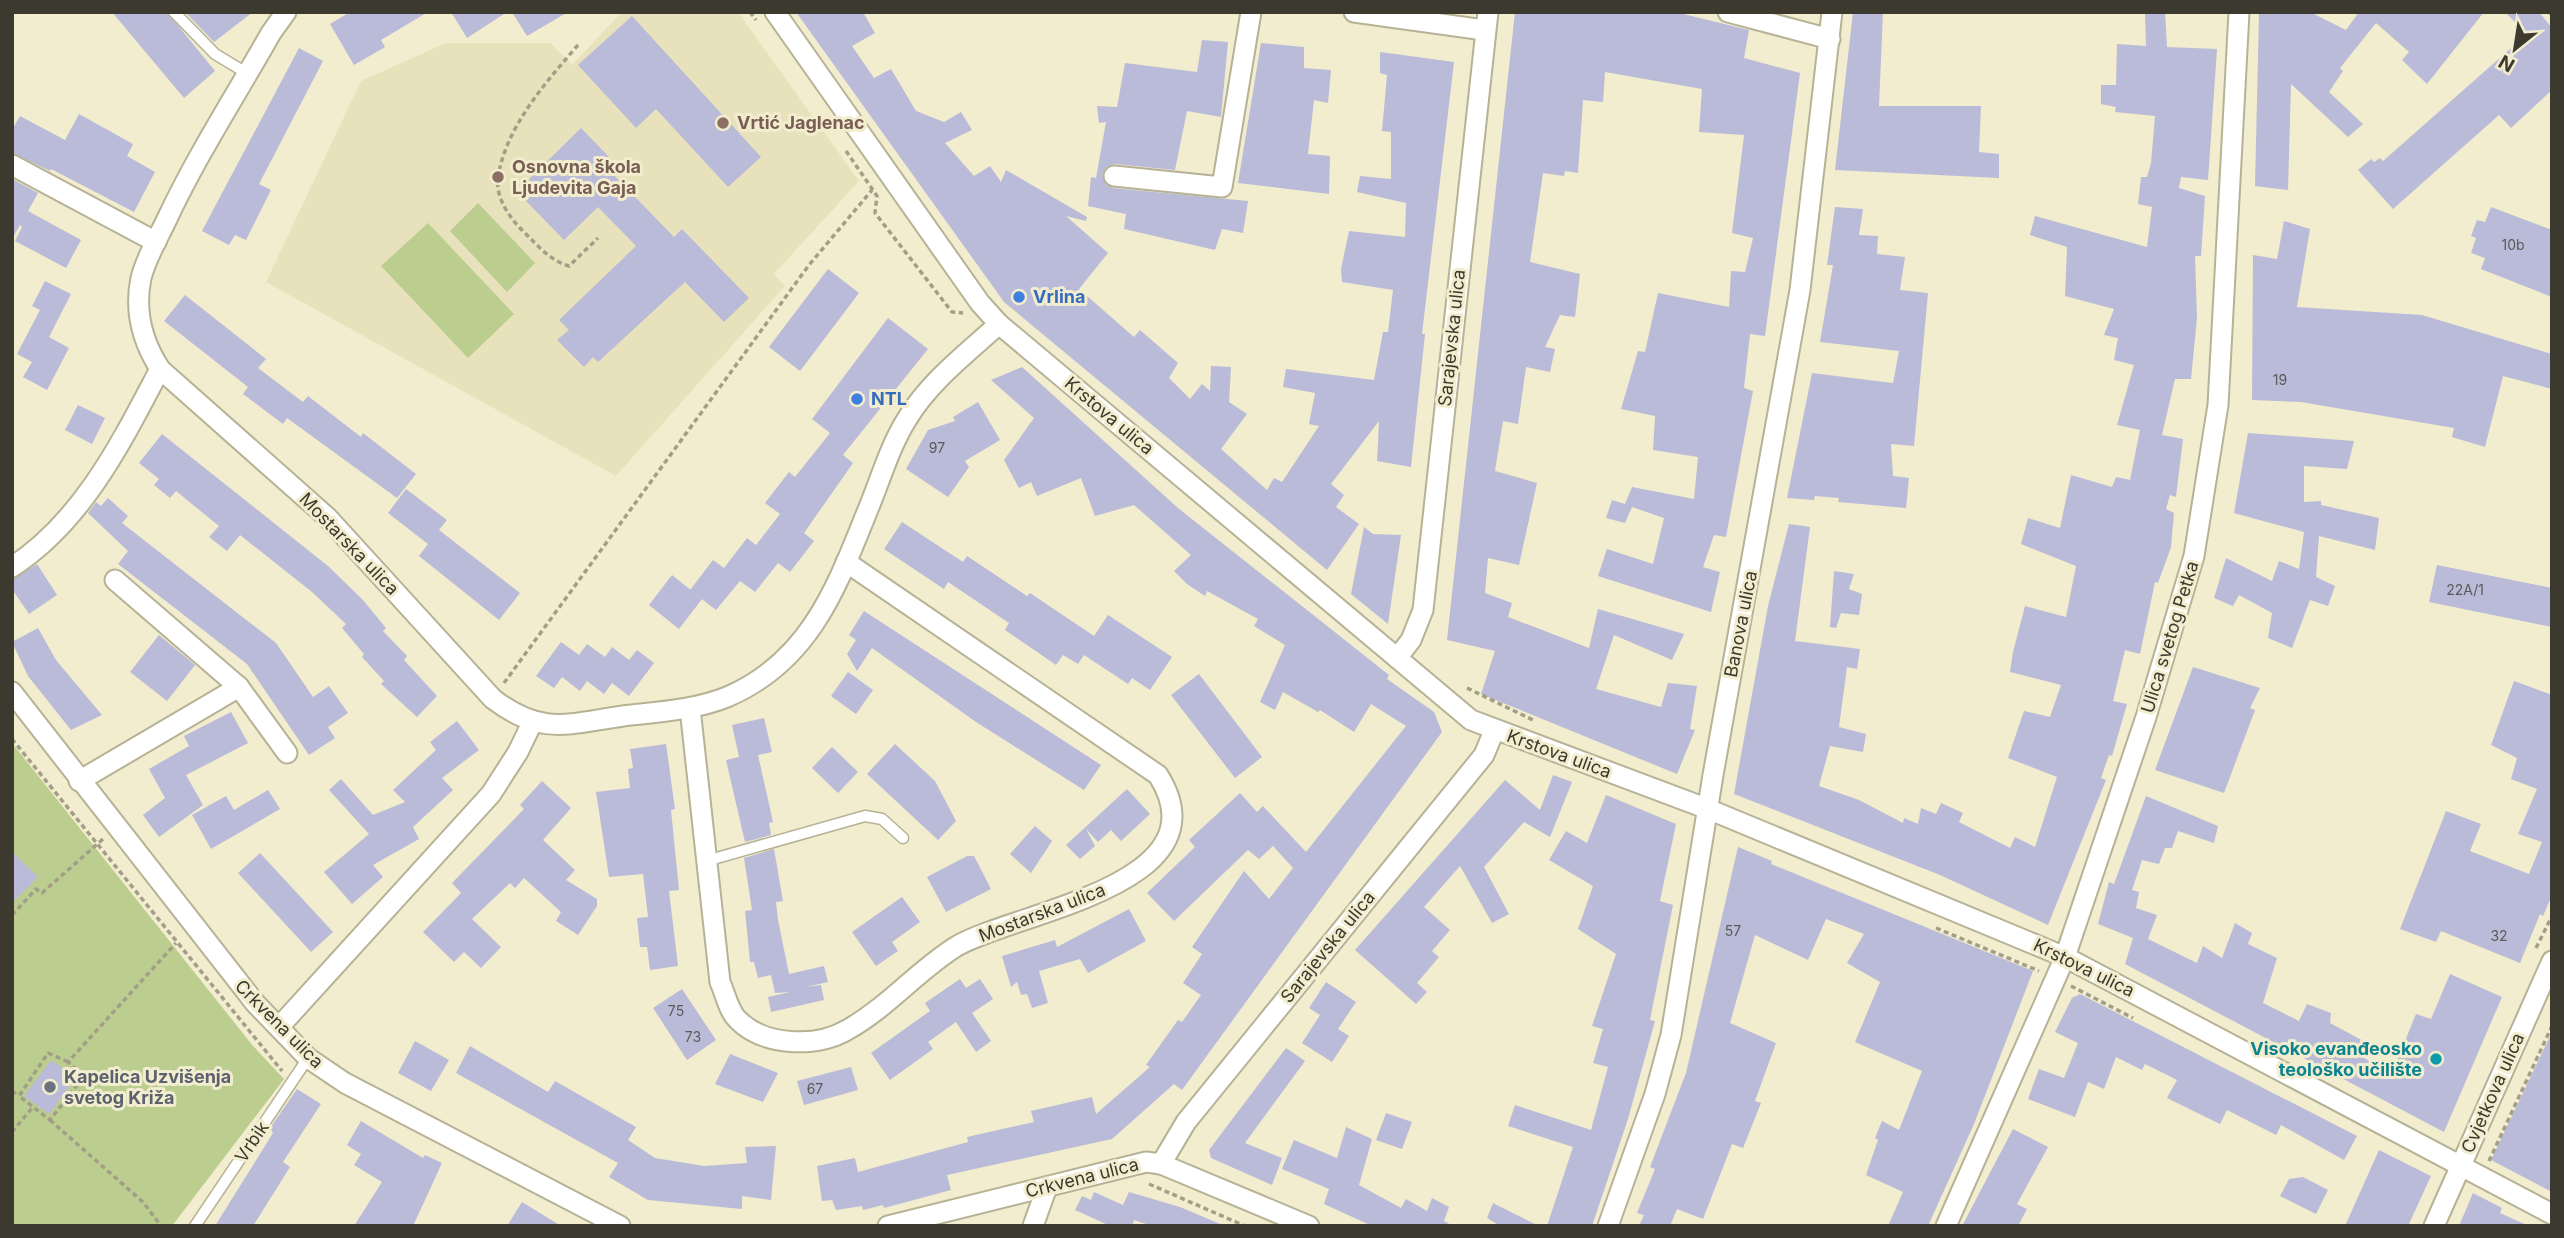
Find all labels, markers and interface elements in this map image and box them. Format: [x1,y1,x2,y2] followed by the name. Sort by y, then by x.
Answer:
[2480,14,2550,84] north arrow
[2495,50,2519,77] text: N
[737,112,865,133] place label: Vrtić Jaglenac
[715,115,731,131] marker: Vrtić Jaglenac
[512,156,641,198] place label: Osnovna škola Ljudevita Gaja
[490,169,506,185] marker: Osnovna škola Ljudevita Gaja
[2501,236,2525,253] house number: 10b
[1434,268,1469,407] street label: Sarajevska ulica
[1033,286,1085,307] place label: Vrlina
[1011,289,1027,305] marker: Vrlina
[2273,371,2287,388] house number: 19
[1061,372,1158,459] street label: Krstova ulica
[871,388,907,409] place label: NTL
[849,391,865,407] marker: NTL
[929,439,945,456] house number: 97
[295,488,403,599] street label: Mostarska ulica
[2136,558,2203,715] street label: Ulica svetog Petka
[1720,569,1761,679] street label: Banova ulica
[2446,581,2484,598] house number: 22A/1
[1504,725,1614,782] street label: Krstova ulica
[976,879,1108,946] street label: Mostarska ulica
[1276,887,1379,1007] street label: Sarajevska ulica
[1725,922,1741,939] house number: 57
[2490,927,2508,944] house number: 32
[2030,934,2138,1001] street label: Krstova ulica
[231,975,328,1072] street label: Crkvena ulica
[668,1002,684,1019] house number: 75
[685,1028,701,1045] house number: 73
[2457,1030,2528,1156] street label: Cvjetkova ulica
[2250,1038,2422,1080] place label: Visoko evanđeosko teološko učilište
[2428,1051,2444,1067] marker: Visoko evanđeosko teološko učilište
[64,1066,231,1108] place label: Kapelica Uzvišenja svetog Križa
[42,1079,58,1095] marker: Kapelica Uzvišenja svetog Križa
[807,1080,823,1097] house number: 67
[230,1117,273,1166] street label: Vrbik
[1023,1153,1141,1202] street label: Crkvena ulica

